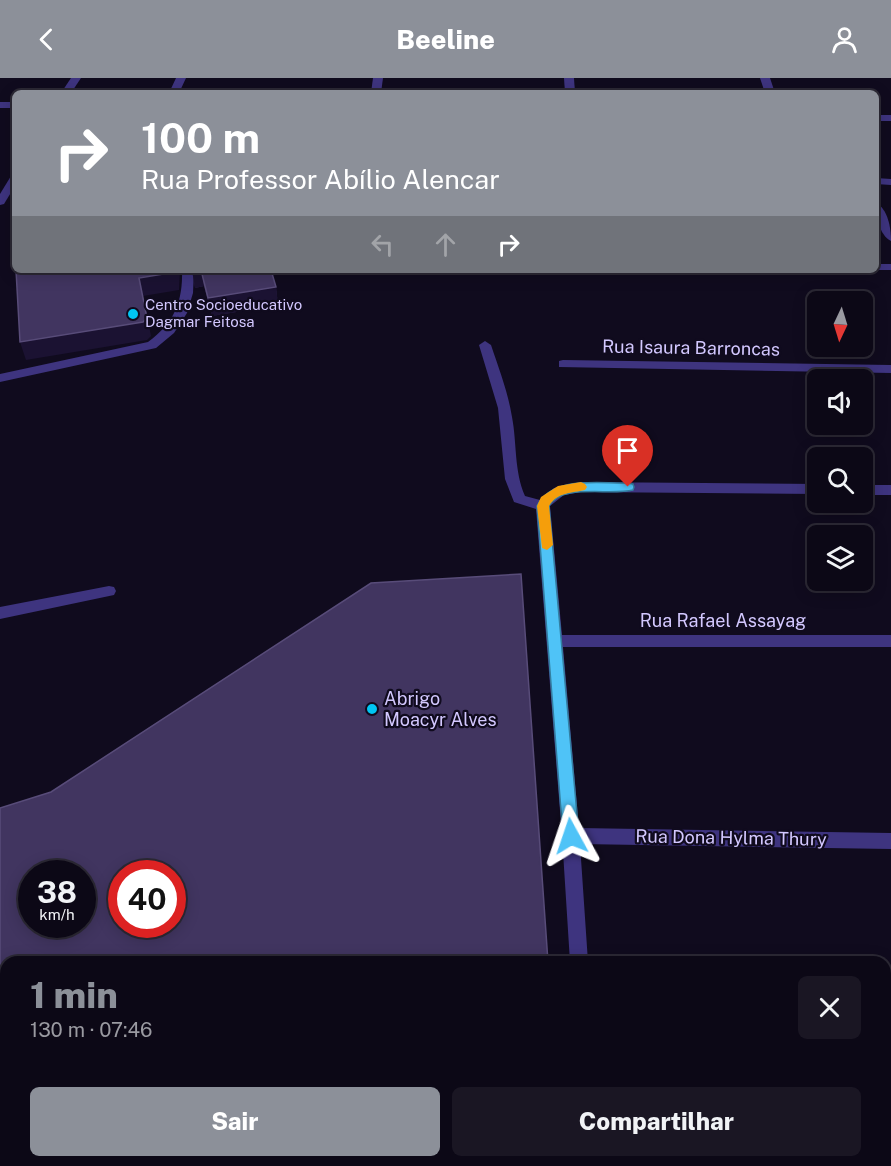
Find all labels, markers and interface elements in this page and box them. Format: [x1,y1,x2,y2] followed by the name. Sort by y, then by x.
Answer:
[30,23,63,56] icon: back
[396,23,495,55] text: Beeline
[828,23,861,56] icon: person
[141,113,260,162] text: 100 m
[42,114,120,192] icon: right
[141,163,500,195] text: Rua Professor Abílio Alencar
[366,228,399,261] icon: left
[429,228,462,261] icon: ahead
[492,228,525,261] icon: right
[807,291,873,357] north arrow
[807,291,873,591] map controls
[145,296,302,330] place label: Centro Socioeducativo Dagmar Feitosa
[126,307,140,321] marker: Centro Socioeducativo Dagmar Feitosa
[602,335,780,360] street label: Rua Isaura Barroncas
[807,369,873,435] button: sound
[602,425,653,487] pin
[611,434,644,467] icon: arrive
[807,447,873,513] button: search
[807,525,873,591] button: layers
[640,610,806,631] street label: Rua Rafael Assayag
[384,688,497,730] place label: Abrigo Moacyr Alves
[365,702,379,716] marker: Abrigo Moacyr Alves
[539,804,603,868] position arrow
[635,825,827,850] street label: Rua Dona Hylma Thury
[108,860,186,938] speed limit sign: 40
[37,874,77,910] text: 38
[39,906,75,923] text: km/h
[30,974,118,1016] text: 1 min
[798,976,861,1039] button: close
[30,1018,152,1042] text: 130 m · 07:46
[30,1087,440,1156] button: Sair
[452,1087,861,1156] button: Compartilhar

